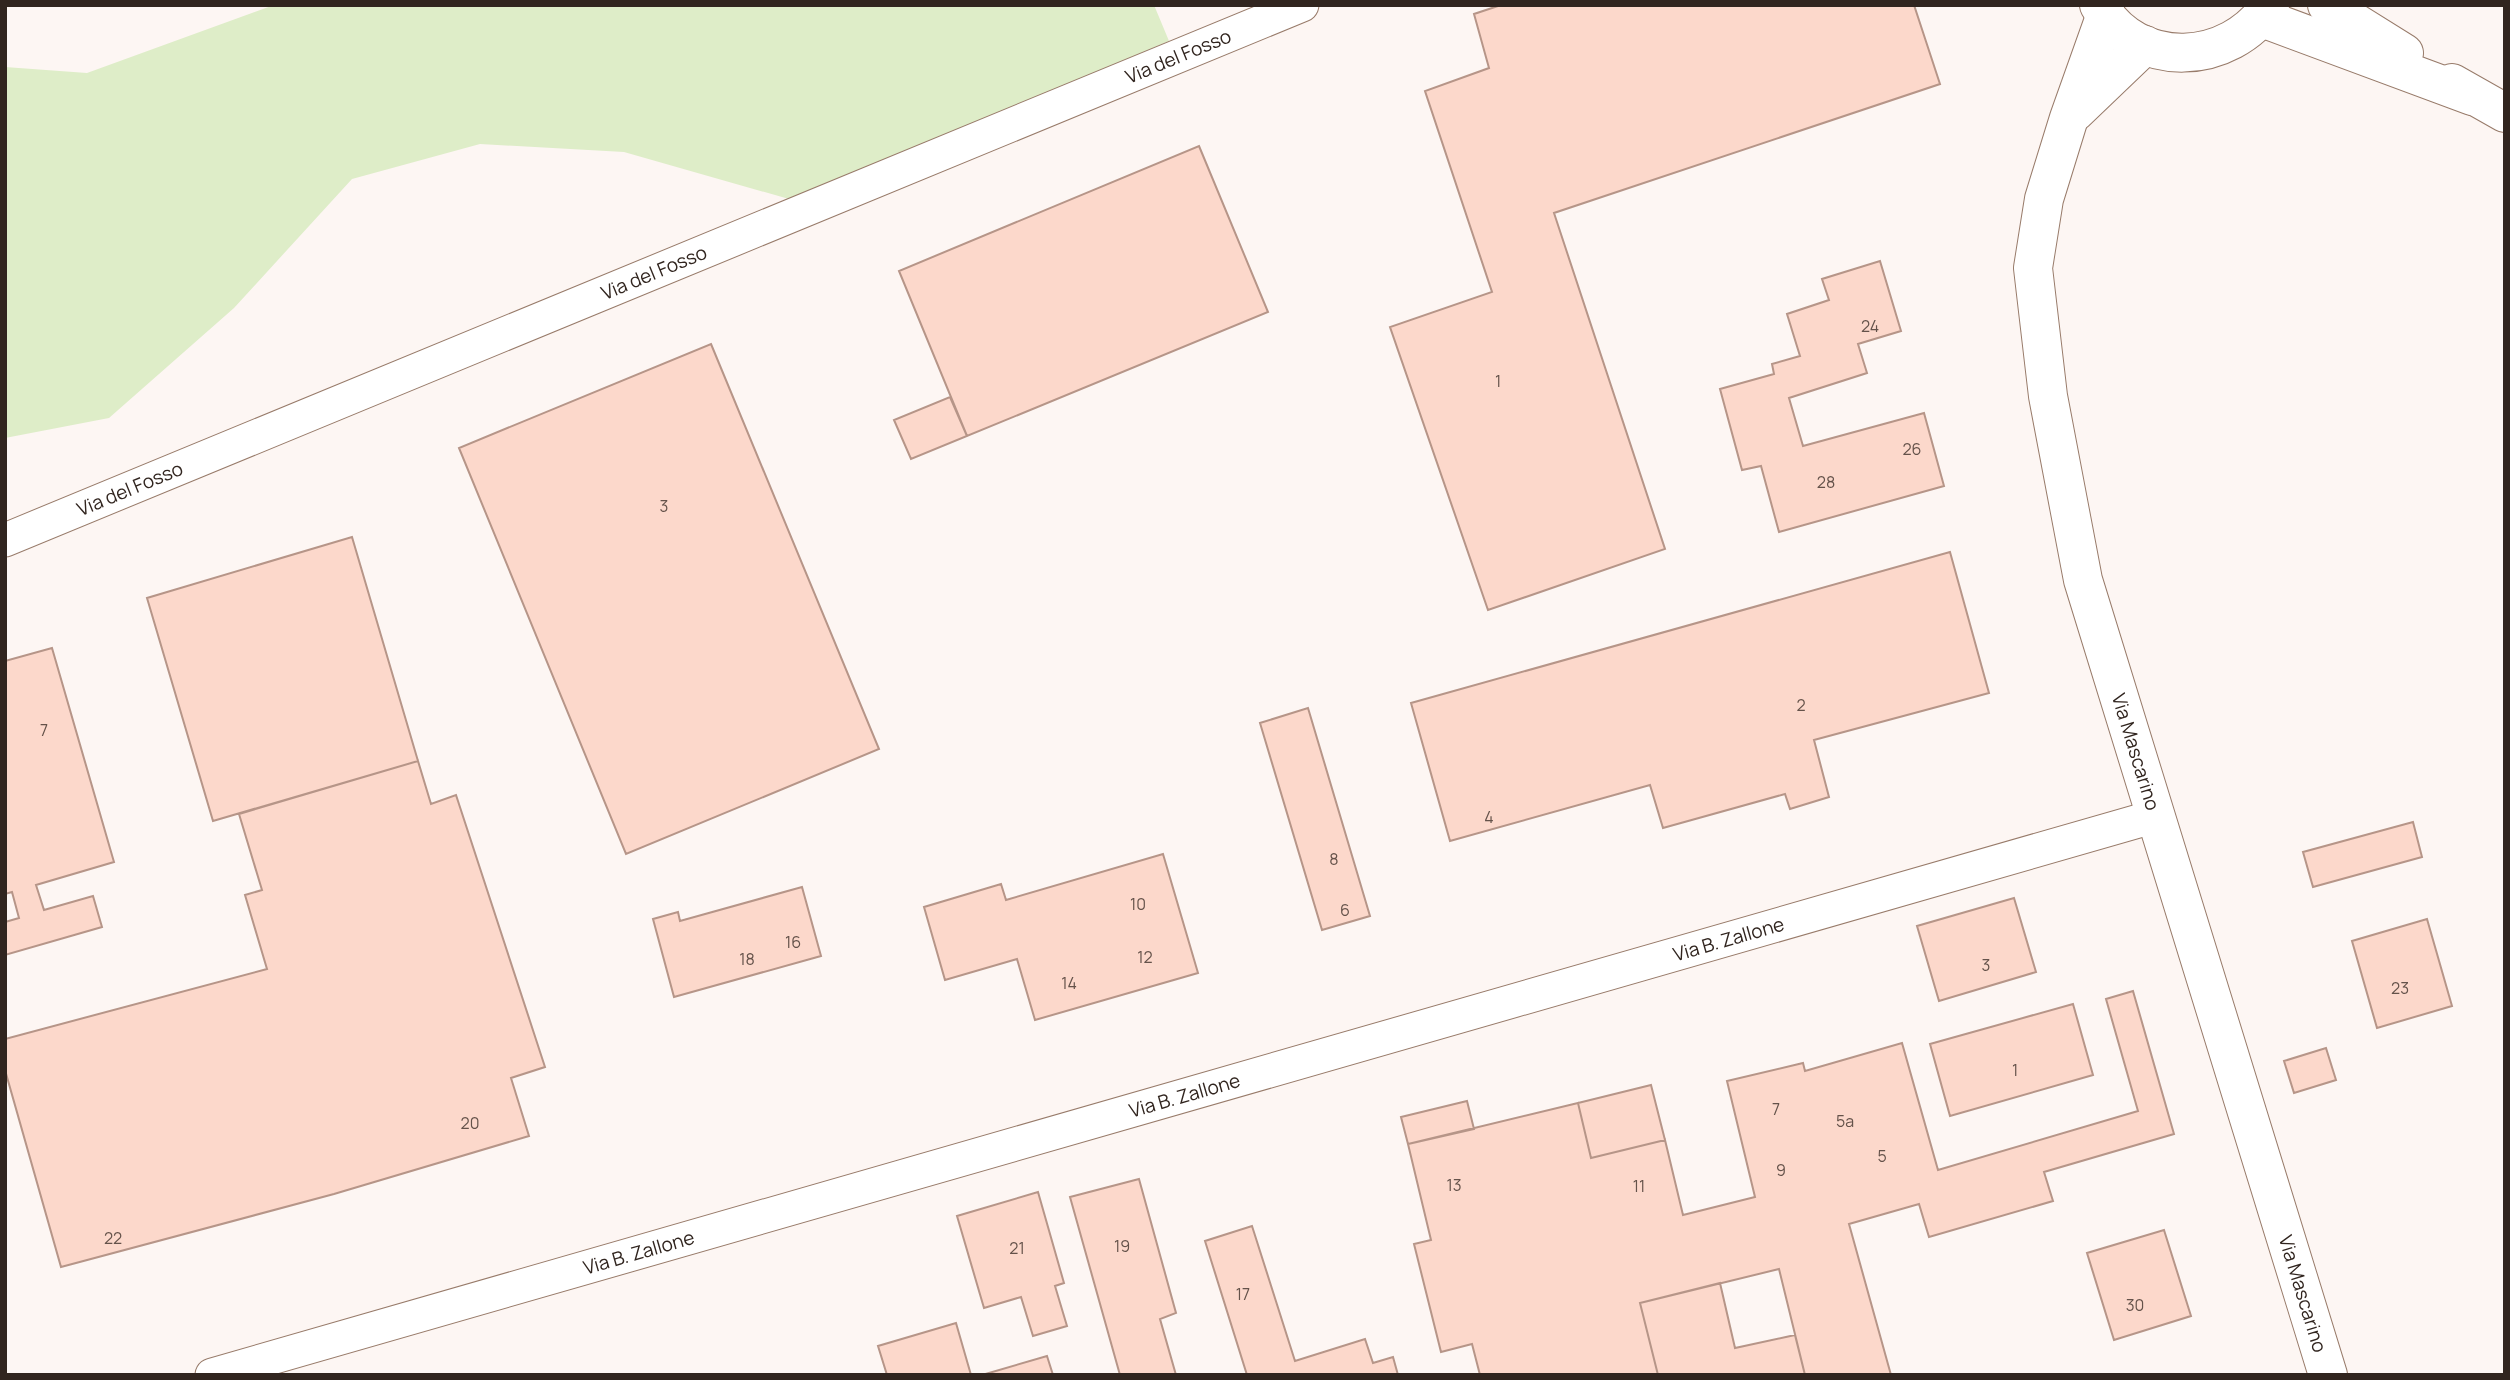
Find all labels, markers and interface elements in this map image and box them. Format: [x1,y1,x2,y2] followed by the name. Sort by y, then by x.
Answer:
[1121,23,1235,90] street label: Via del Fosso
[597,239,711,306] street label: Via del Fosso
[1861,315,1879,337] house number: 24
[1495,370,1501,392] house number: 1
[1902,438,1922,460] house number: 26
[73,455,187,522] street label: Via del Fosso
[1817,471,1835,493] house number: 28
[660,495,668,517] house number: 3
[2106,690,2166,814] street label: Via Mascarino
[1796,694,1806,716] house number: 2
[40,719,48,741] house number: 7
[1484,806,1494,828] house number: 4
[1329,848,1339,870] house number: 8
[1130,893,1146,915] house number: 10
[1340,899,1350,921] house number: 6
[1670,911,1787,967] street label: Via B. Zallone
[785,931,801,953] house number: 16
[1137,946,1153,968] house number: 12
[739,948,755,970] house number: 18
[1982,954,1990,976] house number: 3
[1061,972,1077,994] house number: 14
[2391,977,2409,999] house number: 23
[2012,1059,2018,1081] house number: 1
[1126,1067,1243,1124] street label: Via B. Zallone
[1772,1098,1780,1120] house number: 7
[1836,1110,1854,1132] house number: 5a
[461,1112,479,1134] house number: 20
[1877,1145,1887,1167] house number: 5
[1776,1159,1786,1181] house number: 9
[1446,1174,1462,1196] house number: 13
[1633,1175,1645,1197] house number: 11
[580,1224,697,1281] street label: Via B. Zallone
[104,1227,122,1249] house number: 22
[2273,1232,2333,1355] street label: Via Mascarino
[1114,1235,1130,1257] house number: 19
[1009,1237,1025,1259] house number: 21
[1236,1283,1250,1305] house number: 17
[2126,1294,2144,1316] house number: 30

